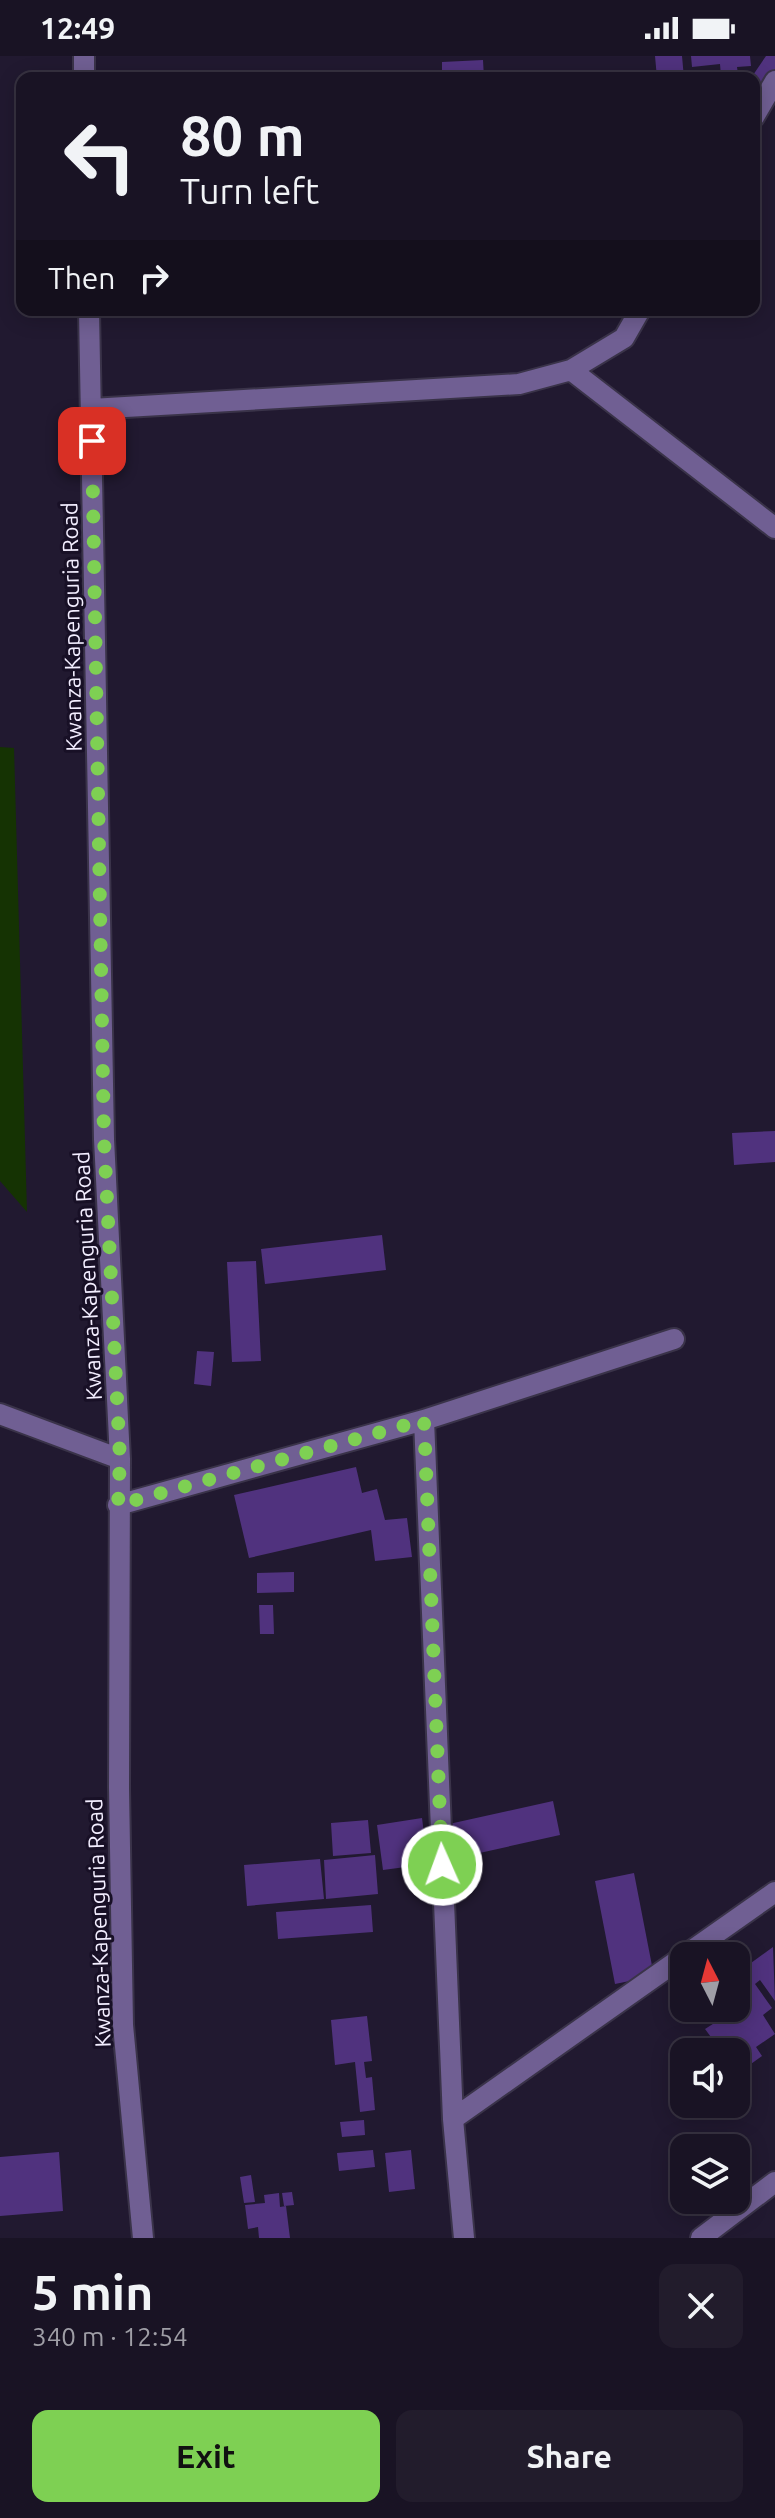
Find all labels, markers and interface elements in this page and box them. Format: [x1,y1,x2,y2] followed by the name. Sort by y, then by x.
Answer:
[40,11,115,45] text: 12:49
[48,104,152,208] icon: left
[180,104,305,167] text: 80 m
[180,170,319,211] text: Turn left
[132,256,176,300] icon: right
[48,261,116,295] text: Then
[58,407,126,475] pin
[70,419,114,463] icon: arrive
[56,502,86,752] street label: Kwanza-Kapenguria Road
[68,1151,106,1401] street label: Kwanza-Kapenguria Road
[81,1798,115,2048] street label: Kwanza-Kapenguria Road
[400,1823,484,1907] position arrow
[670,1942,750,2022] north arrow
[670,1942,750,2214] map controls
[670,2038,750,2118] button: sound
[670,2134,750,2214] button: layers
[659,2264,743,2348] button: close
[32,2265,153,2319] text: 5 min
[32,2322,188,2351] text: 340 m · 12:54
[32,2410,380,2502] button: Exit
[396,2410,743,2502] button: Share

